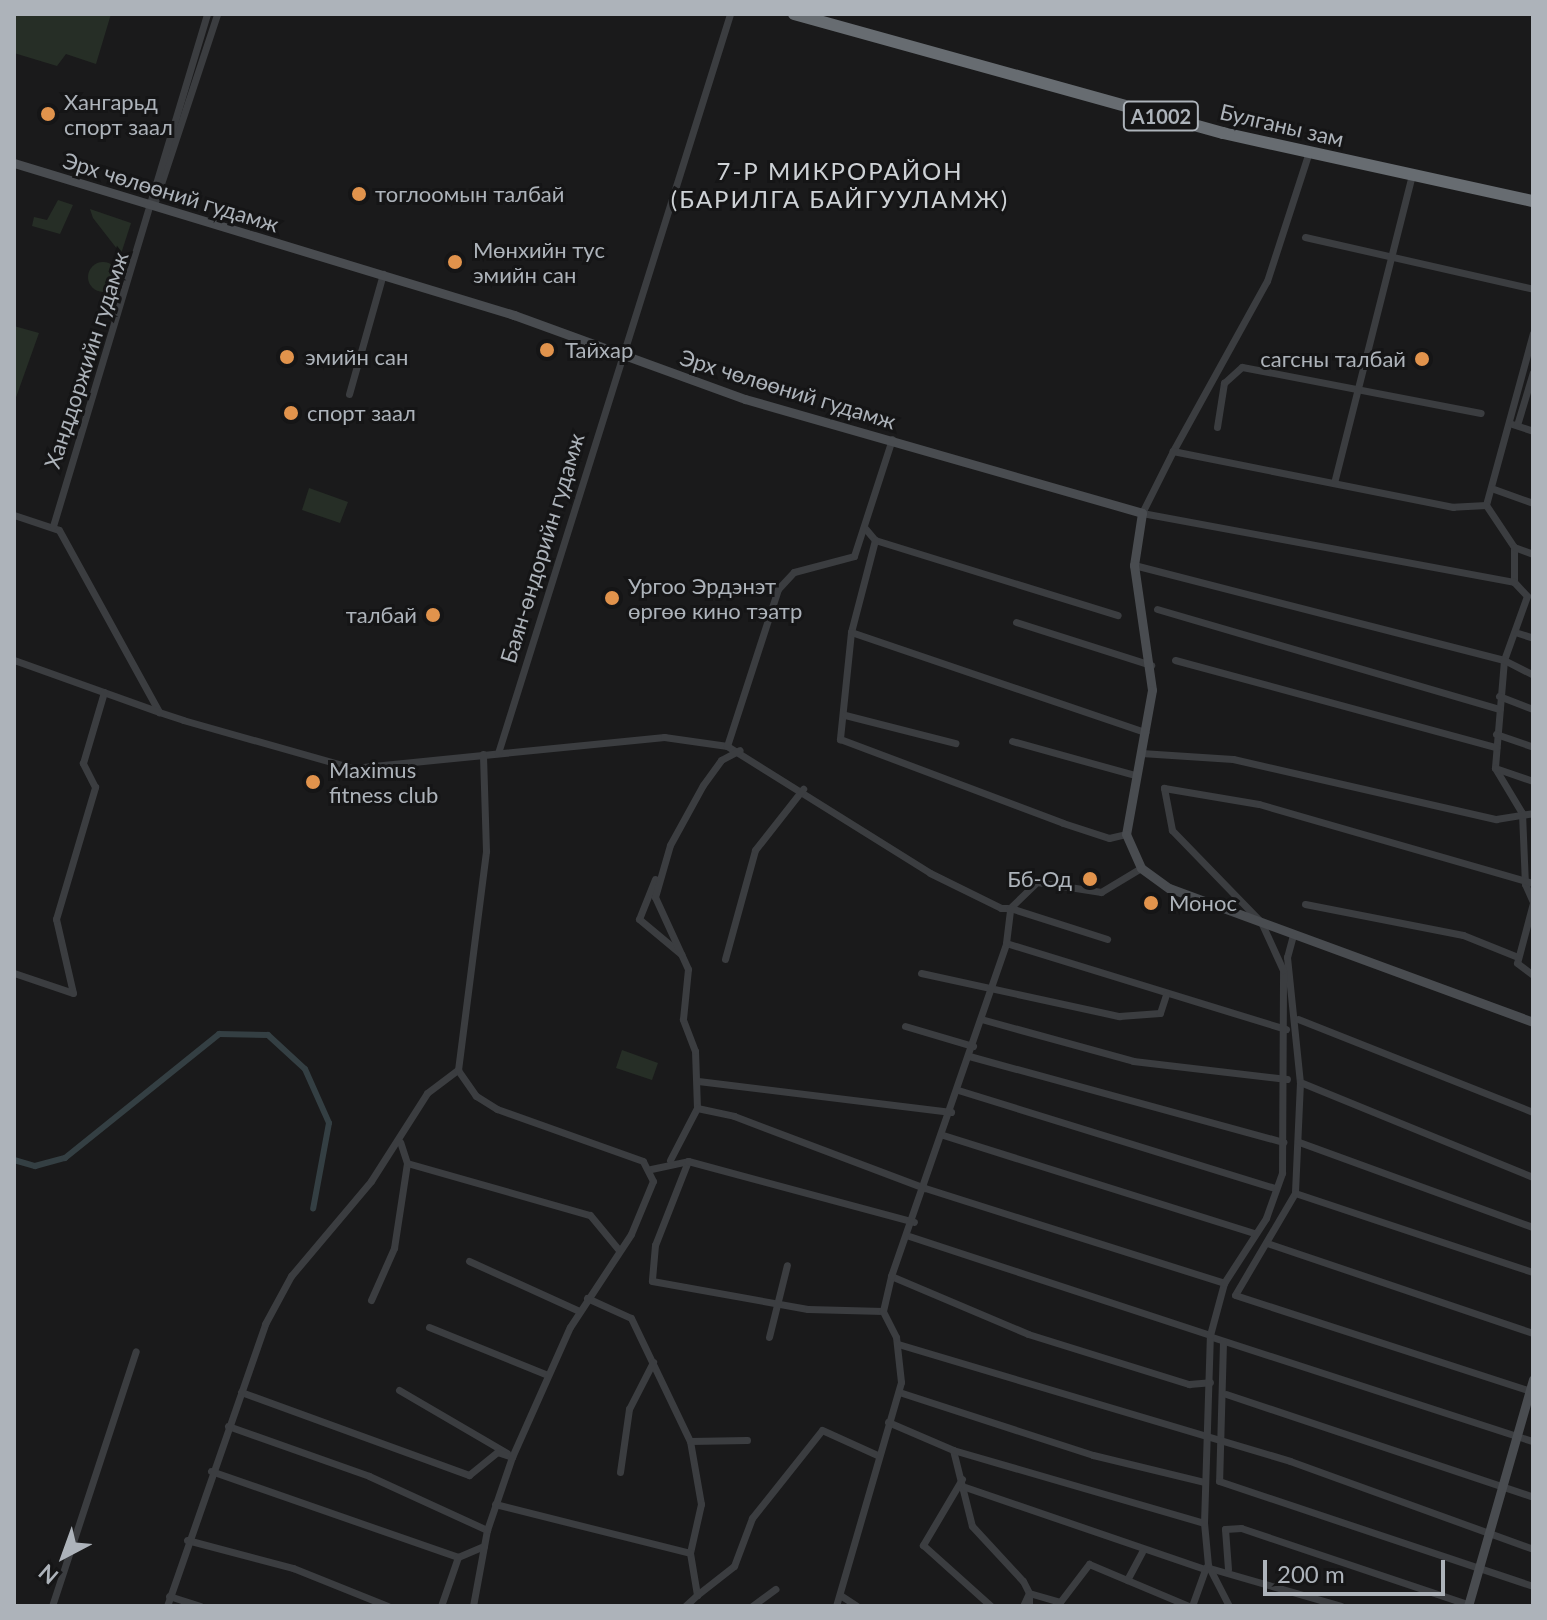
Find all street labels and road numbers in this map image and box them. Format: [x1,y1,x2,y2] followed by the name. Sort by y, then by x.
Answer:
[1217,98,1347,152] street label: Булганы зам
[1121,100,1201,132] road number: A1002
[60,147,282,237] street label: Эрх чөлөөний гудамж
[38,248,134,472] street label: Ханддоржийн гудамж
[677,344,899,434] street label: Эрх чөлөөний гудамж
[494,430,590,666] street label: Баян-өндорийн гудамж

